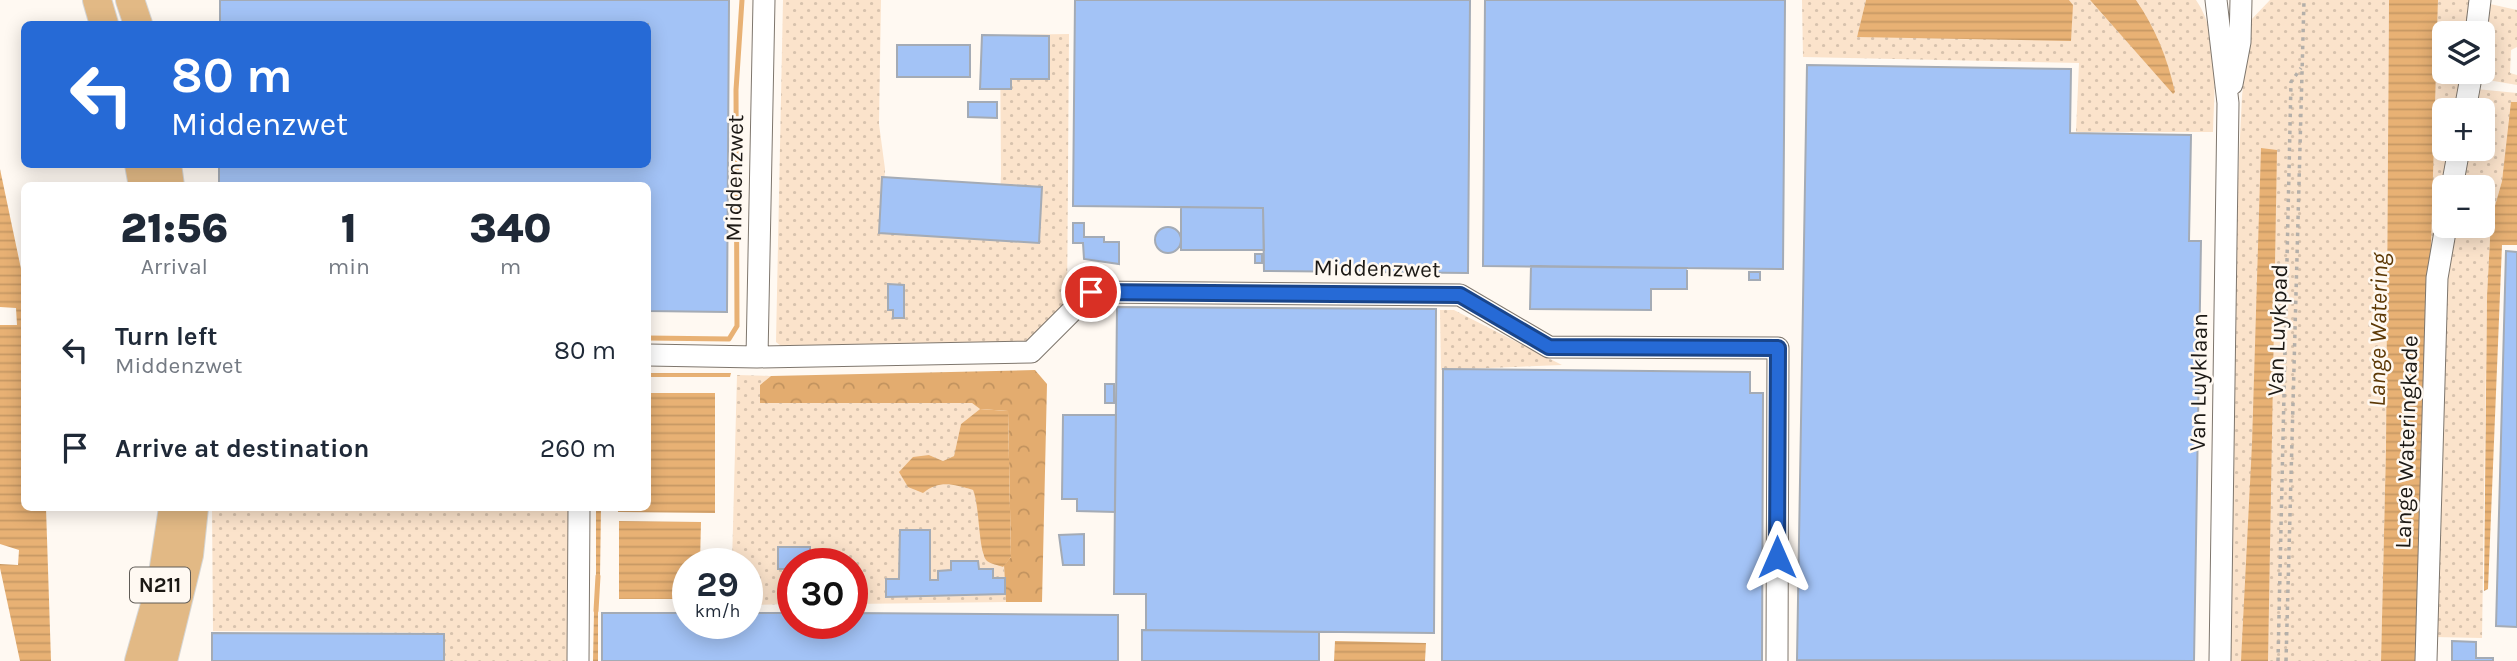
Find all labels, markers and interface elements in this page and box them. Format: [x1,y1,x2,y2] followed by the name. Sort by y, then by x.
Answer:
[2432,21,2495,238] map controls
[2432,21,2495,84] button: layers
[171,47,293,104] text: 80 m
[56,49,147,140] icon: left
[2432,98,2495,161] button: +
[171,106,348,143] text: Middenzwet
[720,114,749,242] street label: Middenzwet
[2432,175,2495,238] button: −
[120,203,228,253] text: 21:56
[341,203,357,253] text: 1
[469,203,552,253] text: 340
[2363,252,2393,407] water label: Lange Watering
[141,253,208,280] text: Arrival
[328,253,370,280] text: min
[500,253,521,280] text: m
[1313,254,1441,283] street label: Middenzwet
[1061,262,1121,322] pin
[2262,263,2293,397] street label: Van Luykpad
[1072,273,1110,311] icon: arrive
[2184,313,2213,451] street label: Van Luyklaan
[115,321,217,352] text: Turn left
[56,331,94,369] icon: left
[554,335,616,366] text: 80 m
[2389,335,2424,549] street label: Lange Wateringkade
[115,352,242,379] text: Middenzwet
[56,429,94,467] icon: arrive
[115,433,369,464] text: Arrive at destination
[540,433,616,464] text: 260 m
[1740,520,1814,594] position arrow
[777,548,868,639] speed limit sign: 30
[696,564,739,605] text: 29
[130,568,190,602] road number: N211
[695,600,740,622] text: km/h

